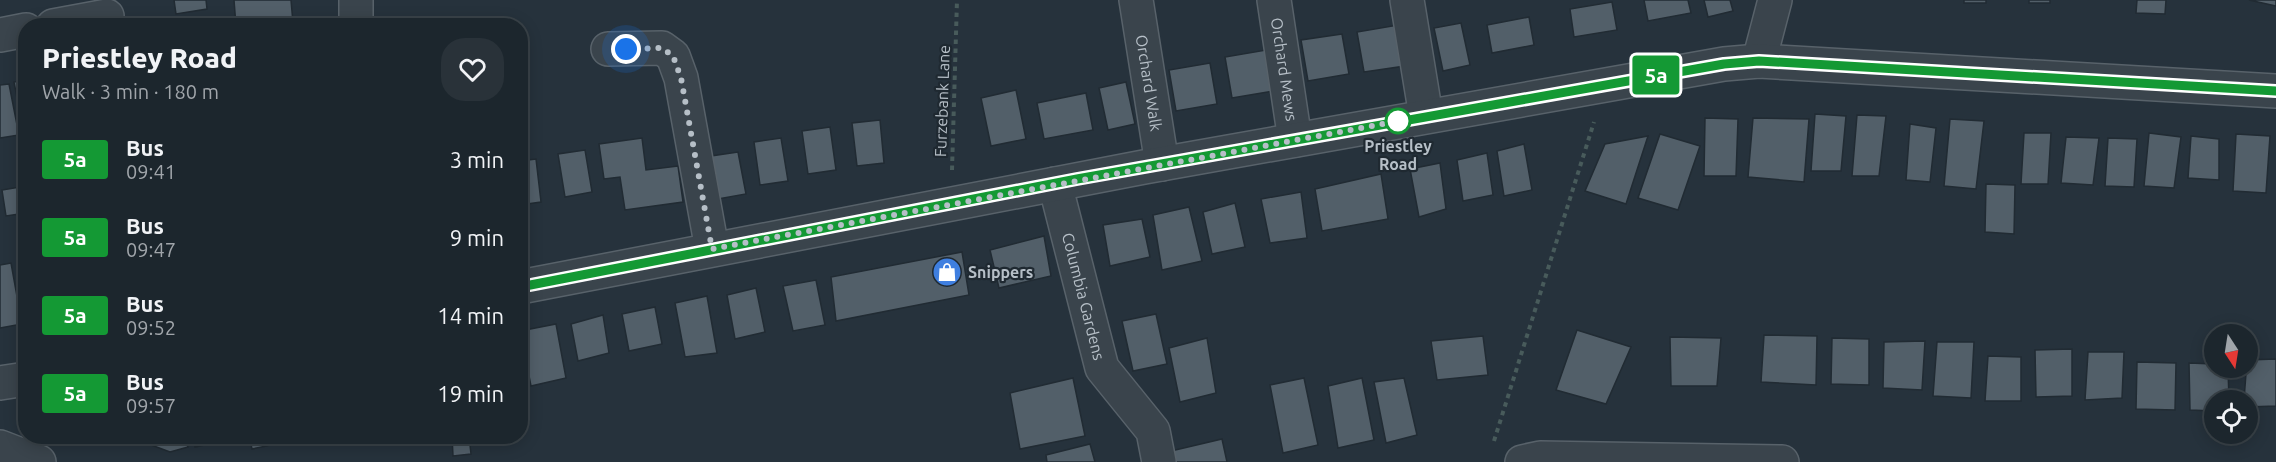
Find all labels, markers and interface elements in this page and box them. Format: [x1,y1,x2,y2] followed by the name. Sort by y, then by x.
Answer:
[1268,16,1301,122] street label: Orchard Mews
[1133,33,1166,132] street label: Orchard Walk
[611,34,641,64] your location
[441,38,504,101] button: heart
[42,42,237,73] text: Priestley Road
[931,45,953,157] street label: Furzebank Lane
[1629,56,1683,94] line badge: 5a
[1644,63,1668,87] text: 5a
[42,80,219,103] text: Walk · 3 min · 180 m
[1385,108,1411,134] marker: Priestley Road
[126,135,164,160] text: Bus
[1364,137,1432,173] place label: Priestley Road
[63,147,87,171] text: 5a
[450,147,504,172] text: 3 min
[126,160,176,183] text: 09:41
[126,213,164,238] text: Bus
[63,225,87,249] text: 5a
[450,225,504,250] text: 9 min
[1059,231,1109,362] street label: Columbia Gardens
[126,238,176,261] text: 09:47
[931,256,963,288] shop icon: Snippers
[968,263,1033,281] place label: Snippers
[126,291,164,316] text: Bus
[63,303,87,327] text: 5a
[437,303,504,328] text: 14 min
[126,316,176,339] text: 09:52
[2204,324,2258,378] north arrow
[2204,324,2258,444] map controls
[126,369,164,394] text: Bus
[63,381,87,405] text: 5a
[437,381,504,406] text: 19 min
[2204,390,2258,444] button: locate
[126,394,176,417] text: 09:57

